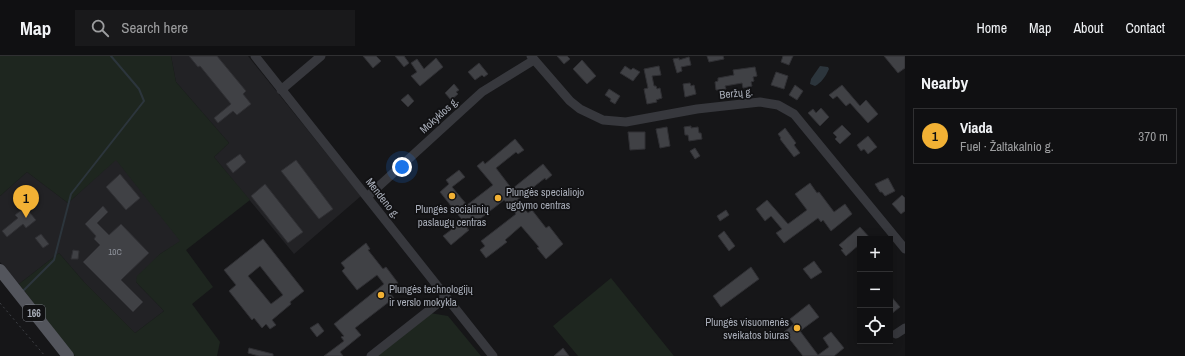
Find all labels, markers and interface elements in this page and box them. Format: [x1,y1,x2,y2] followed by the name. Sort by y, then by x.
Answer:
[75,10,355,46] search box
[20,15,51,41] text: Map
[89,17,111,39] icon: search
[121,17,188,38] text: Search here
[976,19,1007,37] text: Home
[1029,19,1051,37] text: Map
[1073,19,1103,37] text: About
[1125,19,1165,37] text: Contact
[921,71,968,94] text: Nearby
[719,84,753,102] street label: Beržų g.
[417,94,461,136] street label: Mokyklos g.
[960,117,993,138] text: Viada
[932,128,938,145] text: 1
[1138,128,1168,145] text: 370 m
[960,138,1054,155] text: Fuel · Žaltakalnio g.
[392,157,412,177] your location
[363,175,403,221] street label: Mendeno g.
[13,185,39,218] pin: 1
[506,185,584,212] place label: Plungės specialiojo ugdymo centras
[447,191,457,201] marker: Plungės socialinių paslaugų centras
[493,193,503,203] marker: Plungės specialiojo ugdymo centras
[415,202,489,229] place label: Plungės socialinių paslaugų centras
[857,236,893,344] map controls
[857,236,893,272] button: +
[108,246,122,258] house number: 10C
[857,272,893,308] button: −
[389,282,473,309] place label: Plungės technologijų ir verslo mokykla
[376,290,386,300] marker: Plungės technologijų ir verslo mokykla
[23,305,45,321] road number: 166
[857,308,893,344] button: locate
[705,315,789,342] place label: Plungės visuomenės sveikatos biuras
[792,323,802,333] marker: Plungės visuomenės sveikatos biuras

